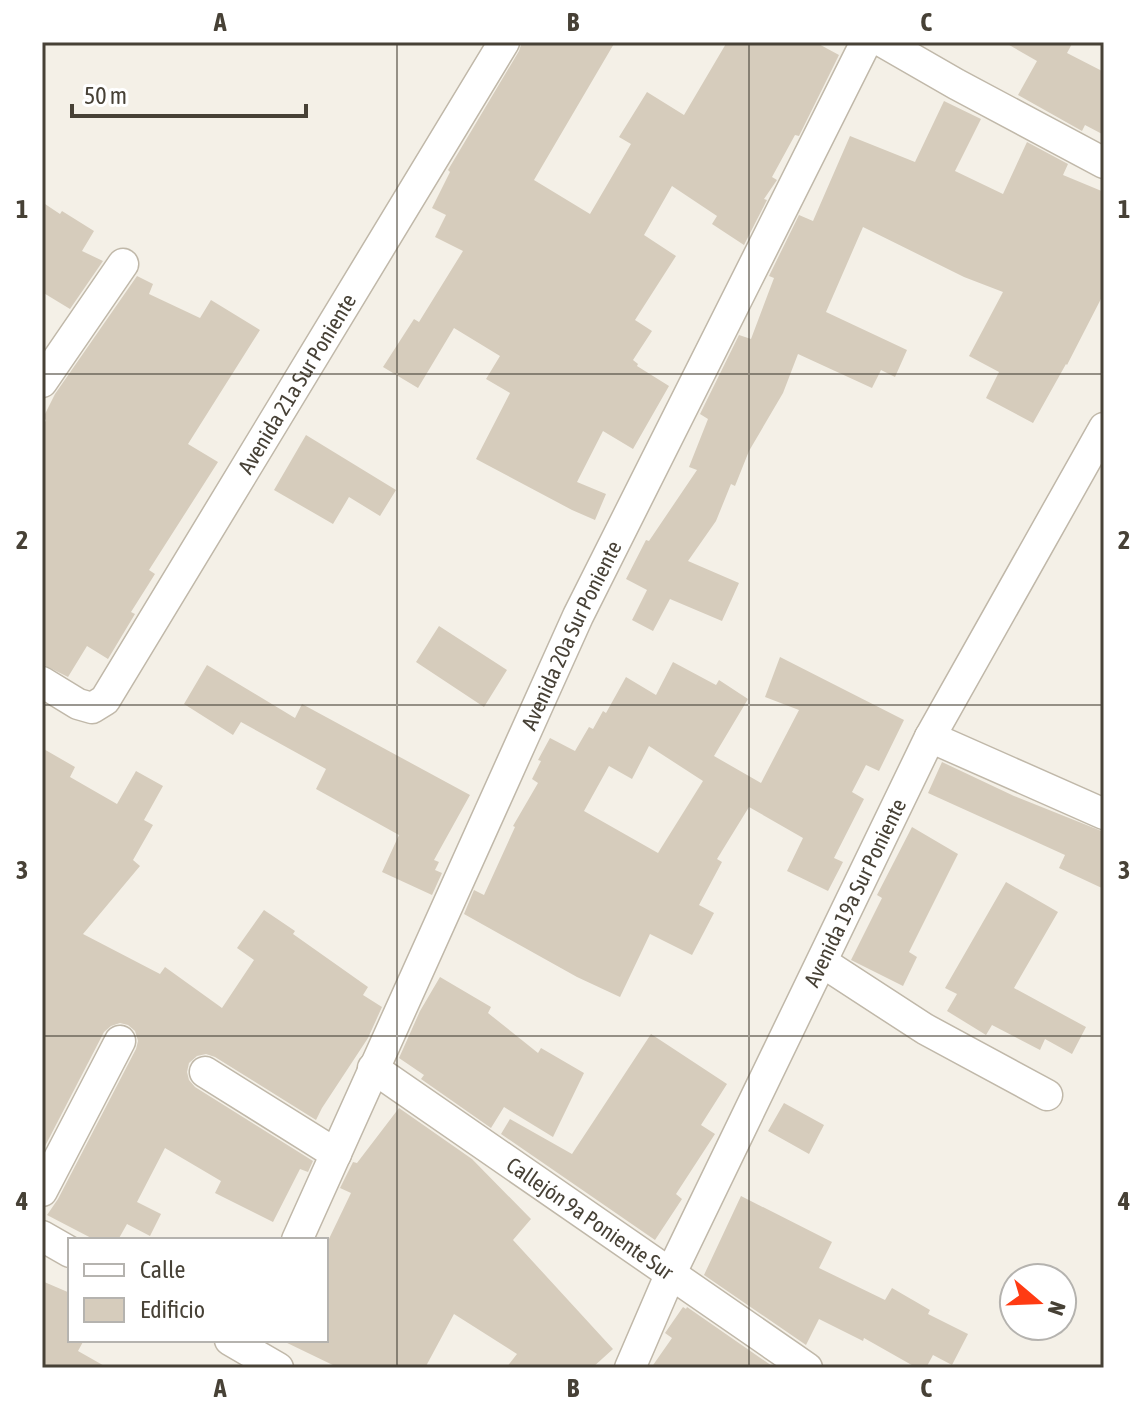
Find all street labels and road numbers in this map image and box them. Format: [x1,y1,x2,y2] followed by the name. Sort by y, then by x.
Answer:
[232,289,361,478] street label: Avenida 21a Sur Poniente
[516,536,627,734] street label: Avenida 20a Sur Poniente
[798,794,911,991] street label: Avenida 19a Sur Poniente
[502,1151,679,1285] street label: Callejón 9a Poniente Sur

